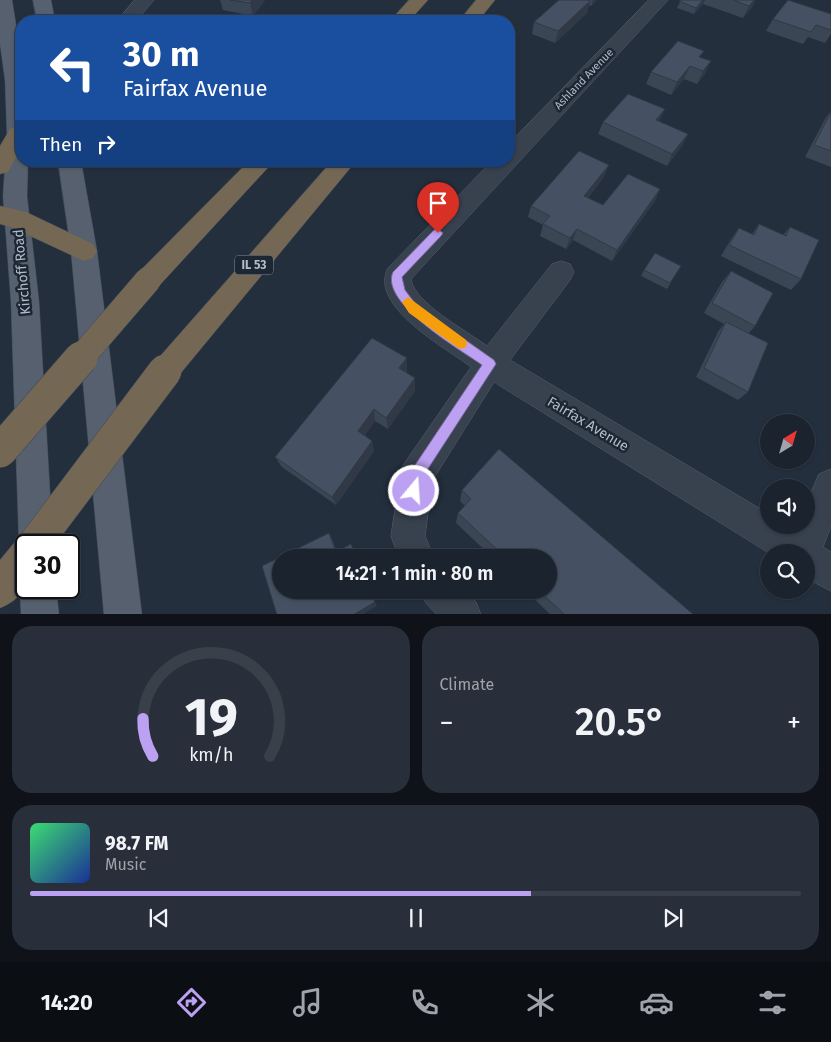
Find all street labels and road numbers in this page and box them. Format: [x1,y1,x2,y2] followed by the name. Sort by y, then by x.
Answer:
[552,46,616,112] street label: Ashland Avenue
[10,229,34,315] street label: Kirchoff Road
[235,256,273,274] road number: IL 53
[544,393,632,455] street label: Fairfax Avenue

